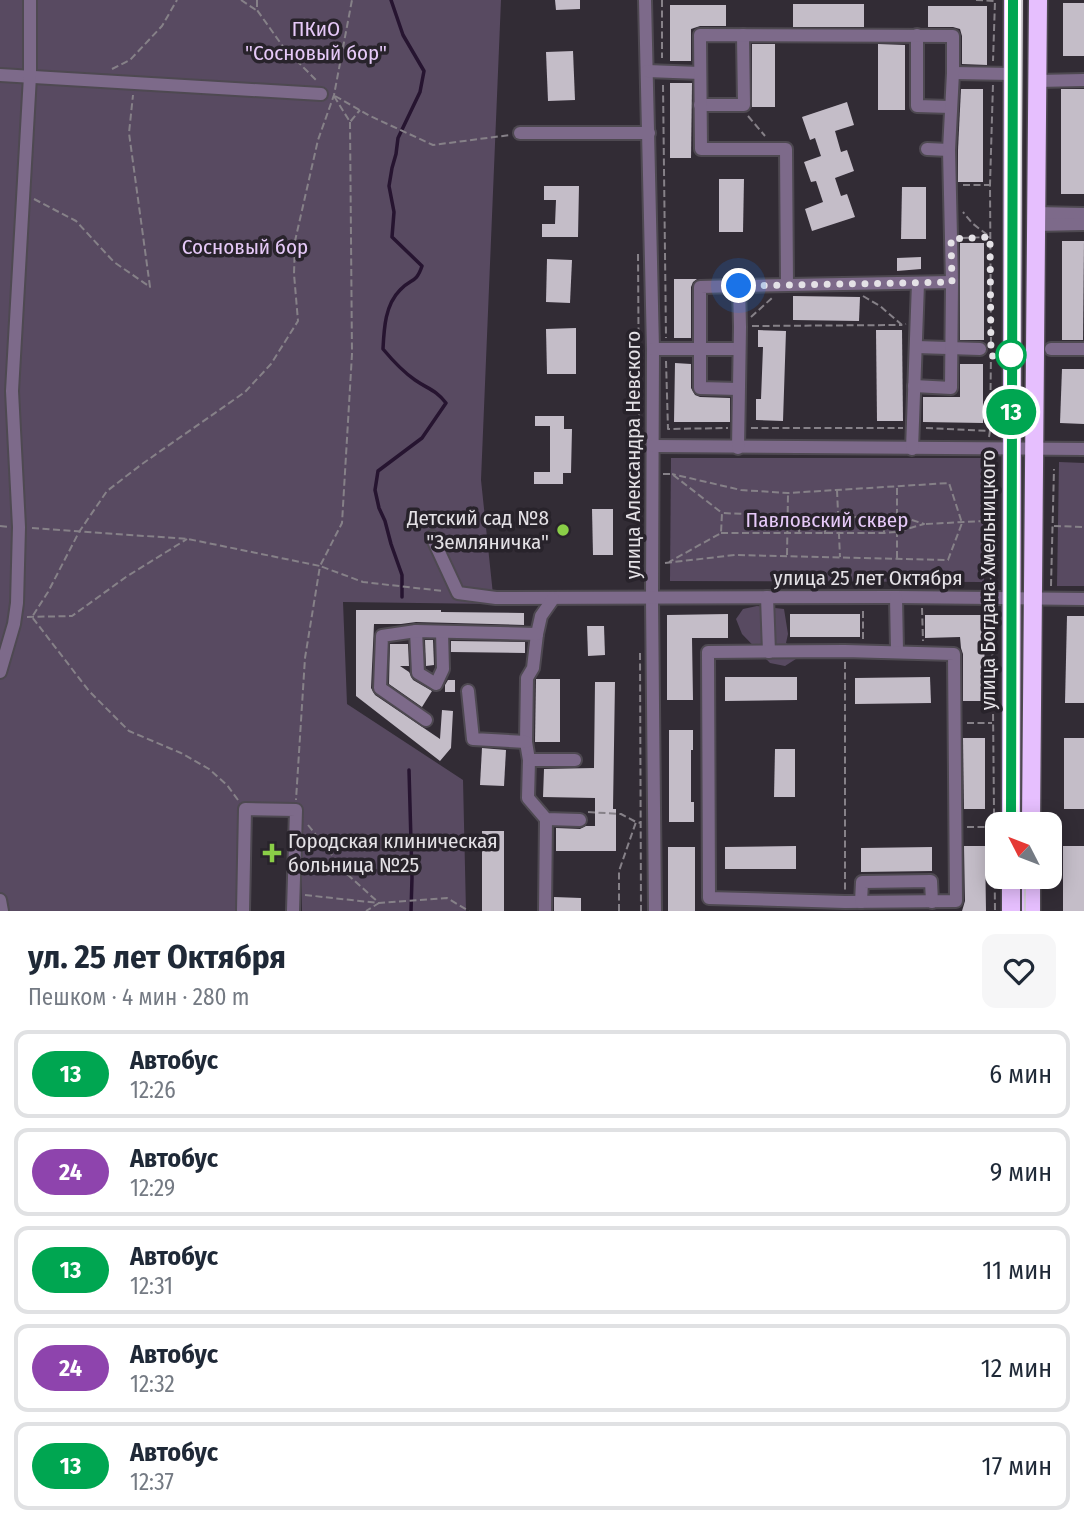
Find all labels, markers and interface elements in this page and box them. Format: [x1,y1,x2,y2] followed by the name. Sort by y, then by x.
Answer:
[245,16,387,66] park label: ПКиО "Сосновый бор"
[182,234,308,260] park label: Сосновый бор
[721,268,756,303] your location
[620,331,646,579] street label: улица Александра Невского
[996,340,1026,370] unlabelled marker
[979,389,1042,435] line badge: 13
[1000,398,1022,426] text: 13
[975,450,1001,710] street label: улица Богдана Хмельницкого
[406,505,549,555] place label: Детский сад №8 "Земляничка"
[746,507,908,533] park label: Павловский сквер
[555,522,571,538] marker: Детский сад №8 "Земляничка"
[773,565,963,591] street label: улица 25 лет Октября
[985,812,1062,889] north arrow
[985,812,1062,889] map controls
[288,828,498,878] place label: Городская клиническая больница №25
[262,843,282,863] marker: Городская клиническая больница №25
[982,934,1056,1008] button: heart
[28,937,286,977] text: ул. 25 лет Октября
[28,983,250,1011] text: Пешком · 4 мин · 280 m
[130,1045,218,1076] text: Автобус
[989,1059,1052,1090] text: 6 мин
[60,1060,81,1088] text: 13
[130,1076,176,1104] text: 12:26
[130,1143,218,1174] text: Автобус
[990,1157,1052,1188] text: 9 мин
[59,1158,82,1186] text: 24
[130,1174,175,1202] text: 12:29
[130,1241,218,1272] text: Автобус
[982,1255,1052,1286] text: 11 мин
[60,1256,81,1284] text: 13
[130,1272,173,1300] text: 12:31
[130,1339,218,1370] text: Автобус
[981,1353,1052,1384] text: 12 мин
[59,1354,82,1382] text: 24
[130,1370,175,1398] text: 12:32
[130,1437,218,1468] text: Автобус
[982,1451,1052,1482] text: 17 мин
[60,1452,81,1480] text: 13
[130,1468,174,1496] text: 12:37

